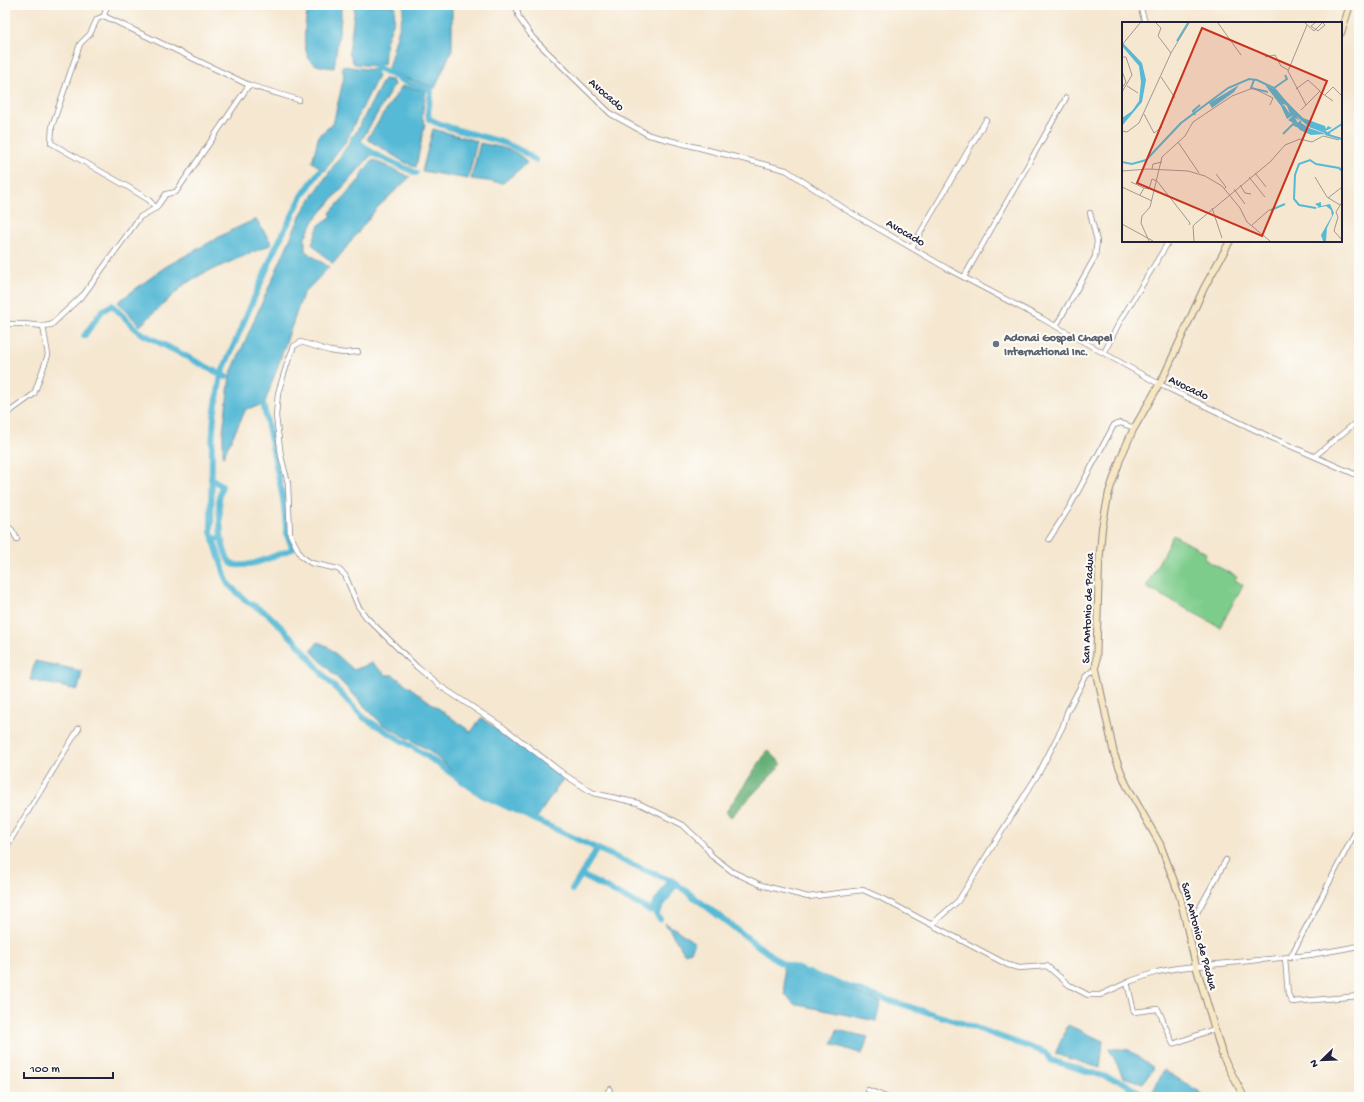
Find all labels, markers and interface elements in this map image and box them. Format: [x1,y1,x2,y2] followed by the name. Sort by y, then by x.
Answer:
[1122,22,1342,242] inset map
[585,76,626,115] street label: Avocado
[883,217,927,250] street label: Avocado
[1003,332,1113,360] place label: Adonai Gospel Chapel International Inc.
[991,339,1001,349] marker: Adonai Gospel Chapel International Inc.
[1166,373,1210,404] street label: Avocado
[1080,552,1098,664] street label: San Antonio de Padua
[1177,881,1219,992] street label: San Antonio de Padua
[1302,1040,1342,1080] north arrow
[24,1054,113,1080] scale bar
[1308,1057,1322,1069] text: N
[29,1063,60,1077] text: 100 m

